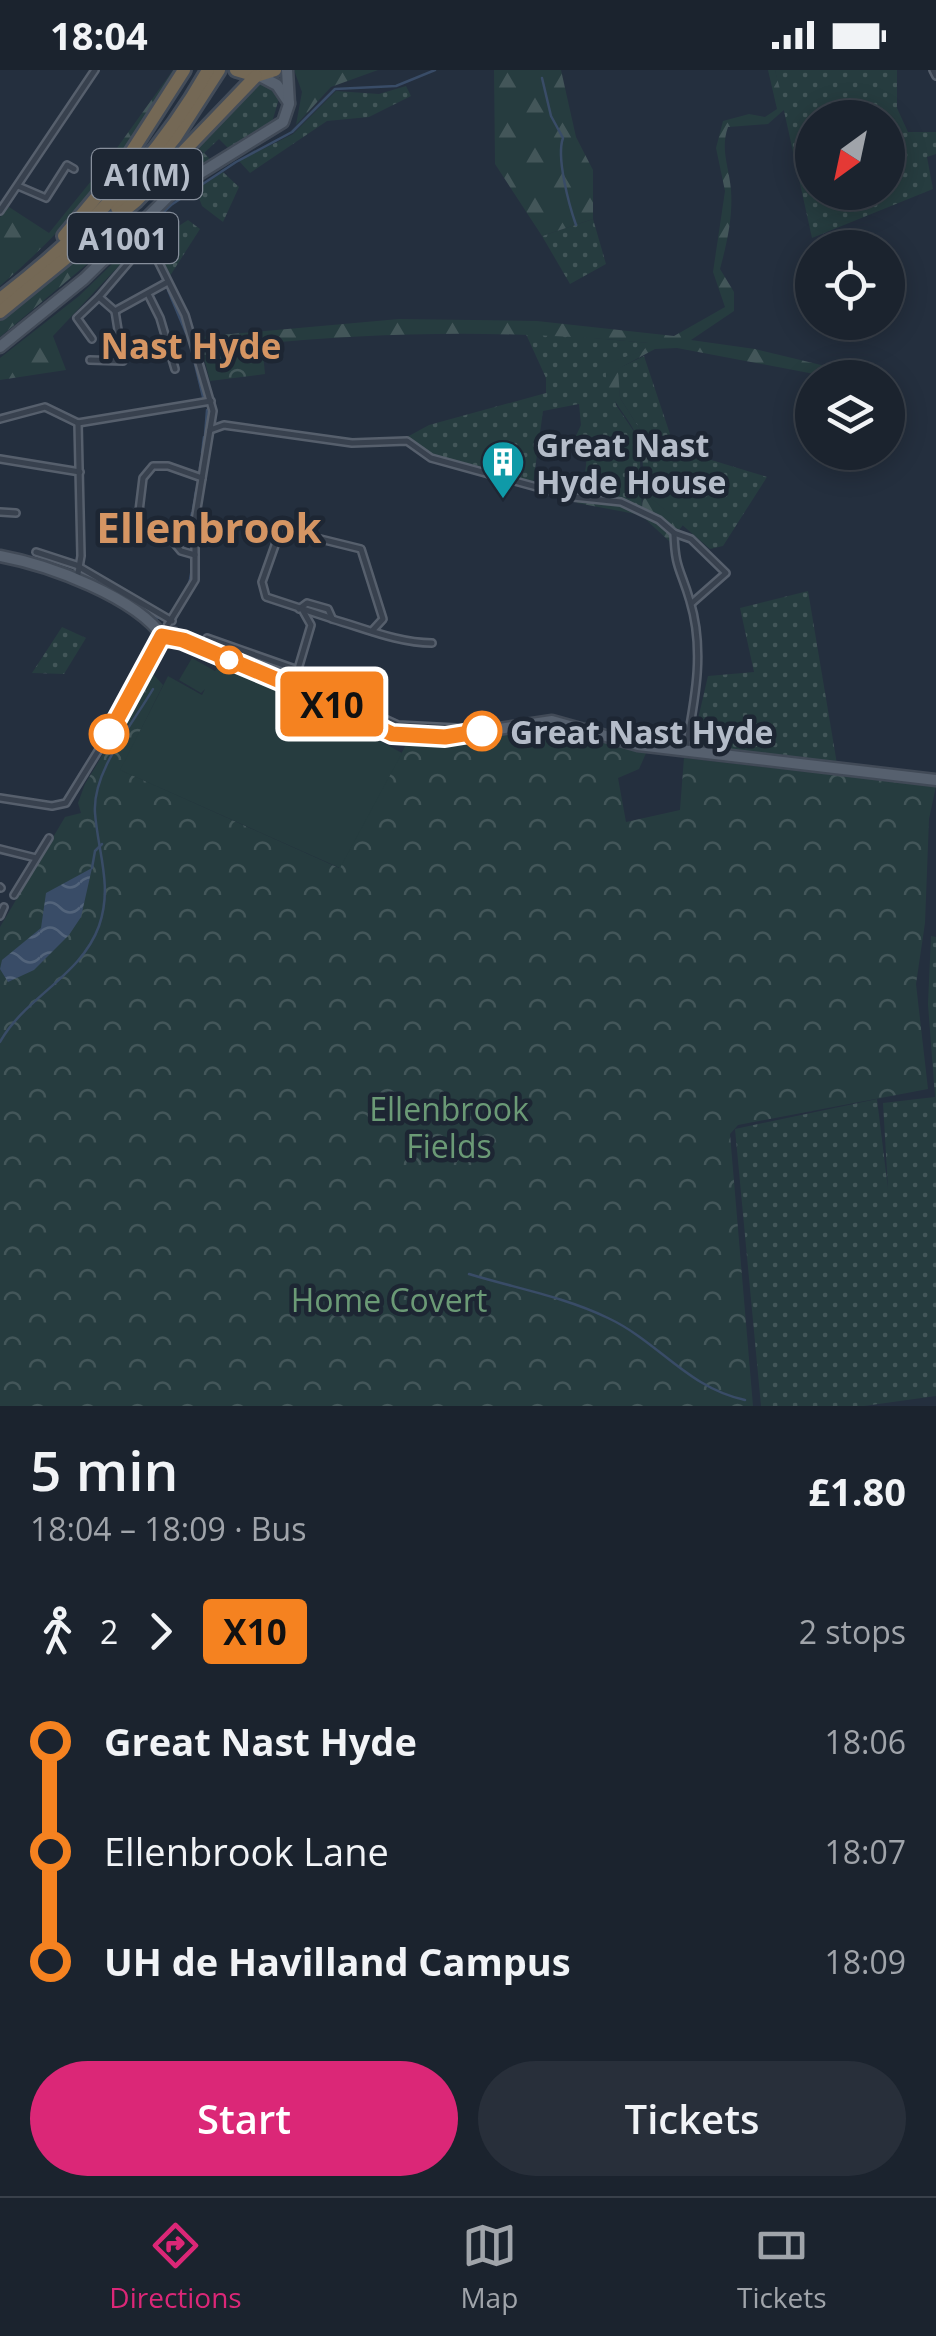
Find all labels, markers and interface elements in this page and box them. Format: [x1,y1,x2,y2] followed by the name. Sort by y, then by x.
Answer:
[50,9,148,61] text: 18:04
[795,100,905,210] north arrow
[795,100,905,470] map controls
[92,149,202,199] road number: A1(M)
[68,213,178,263] road number: A1001
[795,230,905,340] button: locate
[101,322,281,369] district label: Nast Hyde
[795,360,905,470] button: layers
[536,423,726,503] place label: Great Nast Hyde House
[480,439,526,500] building icon: Great Nast Hyde House
[96,498,323,555] district label: Ellenbrook
[216,647,242,673] unlabelled marker
[274,672,390,736] line badge: X10
[300,681,364,728] text: X10
[510,710,773,753] place label: Great Nast Hyde
[463,712,501,750] marker: Great Nast Hyde
[90,715,128,753] unlabelled marker
[369,1087,529,1167] park label: Ellenbrook Fields
[291,1278,487,1321] park label: Home Covert
[30,1432,178,1507] text: 5 min
[808,1465,906,1517] text: £1.80
[30,1507,306,1550] text: 18:04 – 18:09 · Bus
[30,1604,85,1659] icon: walk
[133,1604,188,1659] icon: forward
[223,1608,287,1655] text: X10
[100,1610,118,1653] text: 2
[799,1610,906,1653] text: 2 stops
[104,1715,417,1767] text: Great Nast Hyde
[824,1720,906,1763] text: 18:06
[104,1825,389,1877] text: Ellenbrook Lane
[824,1830,906,1873] text: 18:07
[104,1935,571,1987] text: UH de Havilland Campus
[824,1940,906,1983] text: 18:09
[30,2061,458,2176] button: Start
[478,2061,906,2176] button: Tickets
[109,2218,242,2316] tab: Directions
[460,2218,518,2316] tab: Map
[737,2218,827,2316] tab: Tickets

